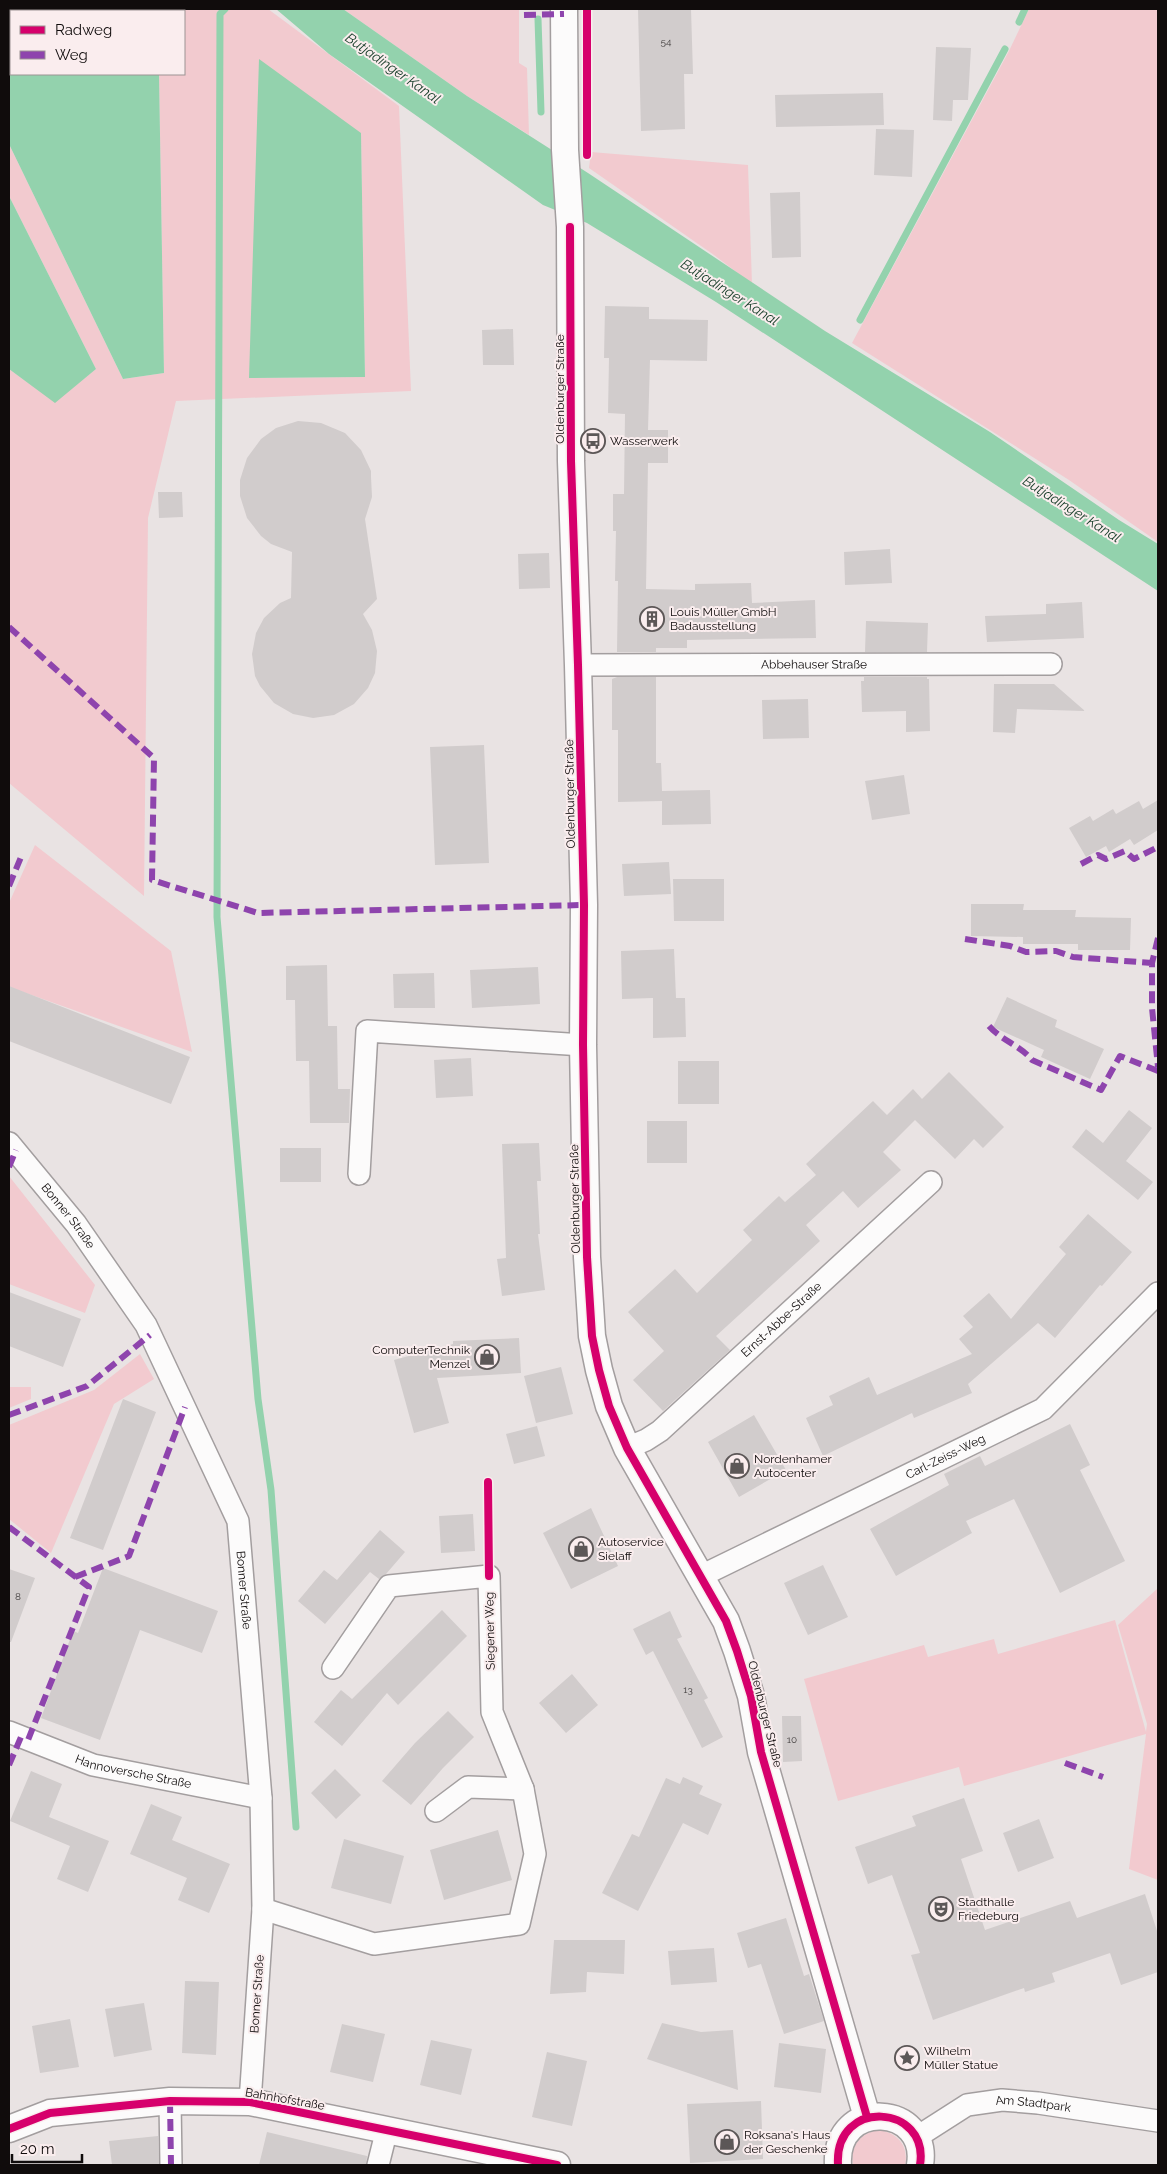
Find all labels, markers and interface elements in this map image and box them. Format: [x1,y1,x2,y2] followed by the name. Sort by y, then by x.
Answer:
[10,10,185,75] legend
[55,21,112,39] text: Radweg
[342,29,444,107] water label: Butjadinger Kanal
[661,36,672,47] house number: 54
[55,46,88,64] text: Weg
[678,255,782,329] water label: Butjadinger Kanal
[553,334,567,444] street label: Oldenburger Straße
[580,428,606,454] bus stop icon: Wasserwerk
[610,434,679,448] place label: Wasserwerk
[1020,472,1124,546] water label: Butjadinger Kanal
[670,605,777,633] place label: Louis Müller GmbH Badausstellung
[639,606,665,632] building icon: Louis Müller GmbH Badausstellung
[761,657,867,672] street label: Abbehauser Straße
[562,739,578,849] street label: Oldenburger Straße
[567,1144,583,1254] street label: Oldenburger Straße
[38,1181,98,1251] street label: Bonner Straße
[738,1279,824,1360] street label: Ernst-Abbe-Straße
[372,1343,471,1371] place label: ComputerTechnik Menzel
[474,1344,500,1370] shop icon: ComputerTechnik Menzel
[903,1431,987,1482] street label: Carl-Zeiss-Weg
[754,1452,832,1480] place label: Nordenhamer Autocenter
[724,1453,750,1479] shop icon: Nordenhamer Autocenter
[598,1535,664,1563] place label: Autoservice Sielaff
[568,1536,594,1562] shop icon: Autoservice Sielaff
[234,1550,254,1630] street label: Bonner Straße
[15,1591,21,1602] house number: 8
[482,1592,498,1670] street label: Siegener Weg
[745,1659,785,1769] street label: Oldenburger Straße
[683,1684,693,1695] house number: 13
[787,1734,797,1745] house number: 10
[73,1752,193,1791] street label: Hannoversche Straße
[958,1895,1019,1923] place label: Stadthalle Friedeburg
[928,1896,954,1922] theatre icon: Stadthalle Friedeburg
[247,1954,267,2034] street label: Bonner Straße
[924,2044,998,2072] place label: Wilhelm Müller Statue
[894,2045,920,2071] place icon: Wilhelm Müller Statue
[244,2085,326,2113] street label: Bahnhofstraße
[994,2093,1072,2115] street label: Am Stadtpark
[744,2128,830,2156] place label: Roksana's Haus der Geschenke
[714,2129,740,2155] shop icon: Roksana's Haus der Geschenke
[12,2132,82,2164] scale bar
[20,2140,55,2158] text: 20 m

